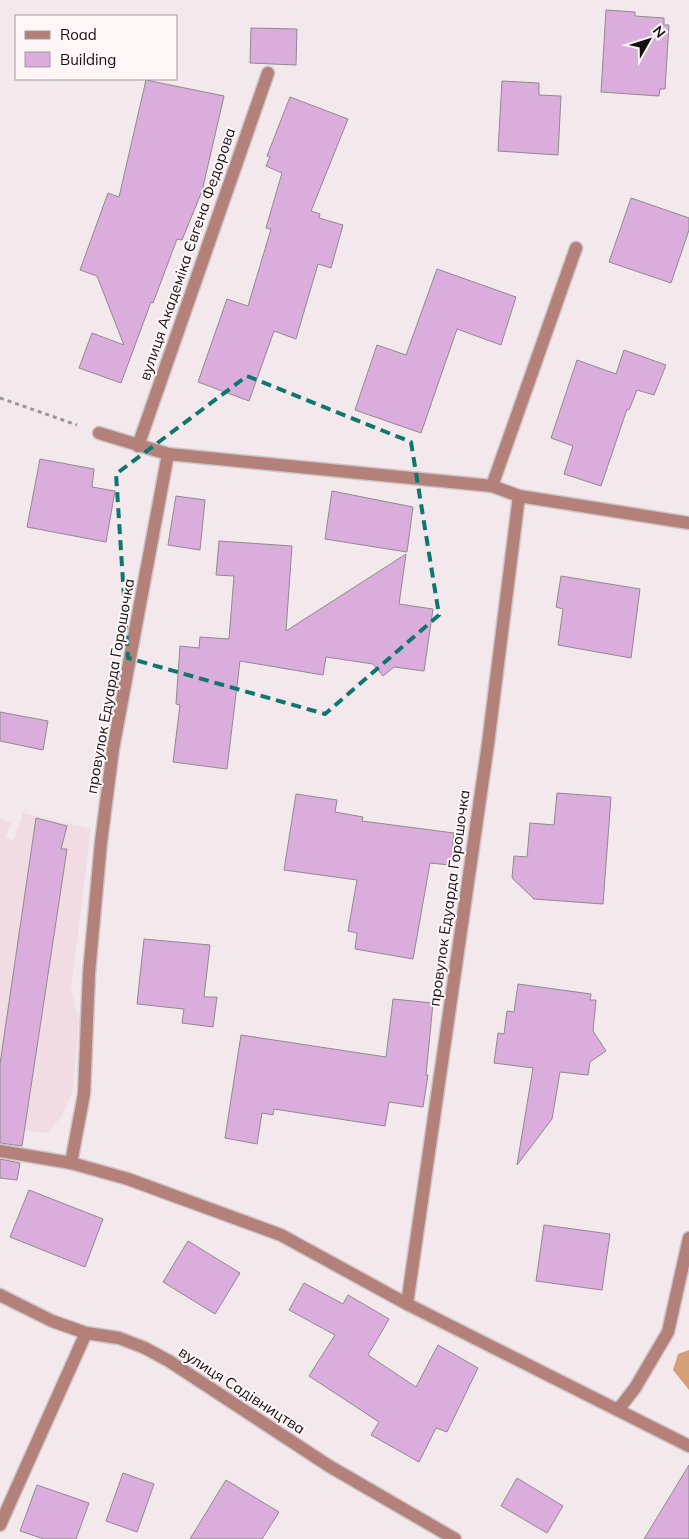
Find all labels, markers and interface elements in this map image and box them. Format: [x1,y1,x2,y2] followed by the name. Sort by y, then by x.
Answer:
[15,15,178,80] legend
[624,15,674,65] north arrow
[649,22,669,42] text: N
[60,25,97,44] text: Road
[60,50,116,69] text: Building
[135,125,239,383] street label: вулиця Академіка Євгена Федорова
[82,577,138,795] street label: провулок Едуарда Горошочка
[424,788,474,1008] street label: провулок Едуарда Горошочка
[175,1342,309,1438] street label: вулиця Садівництва

